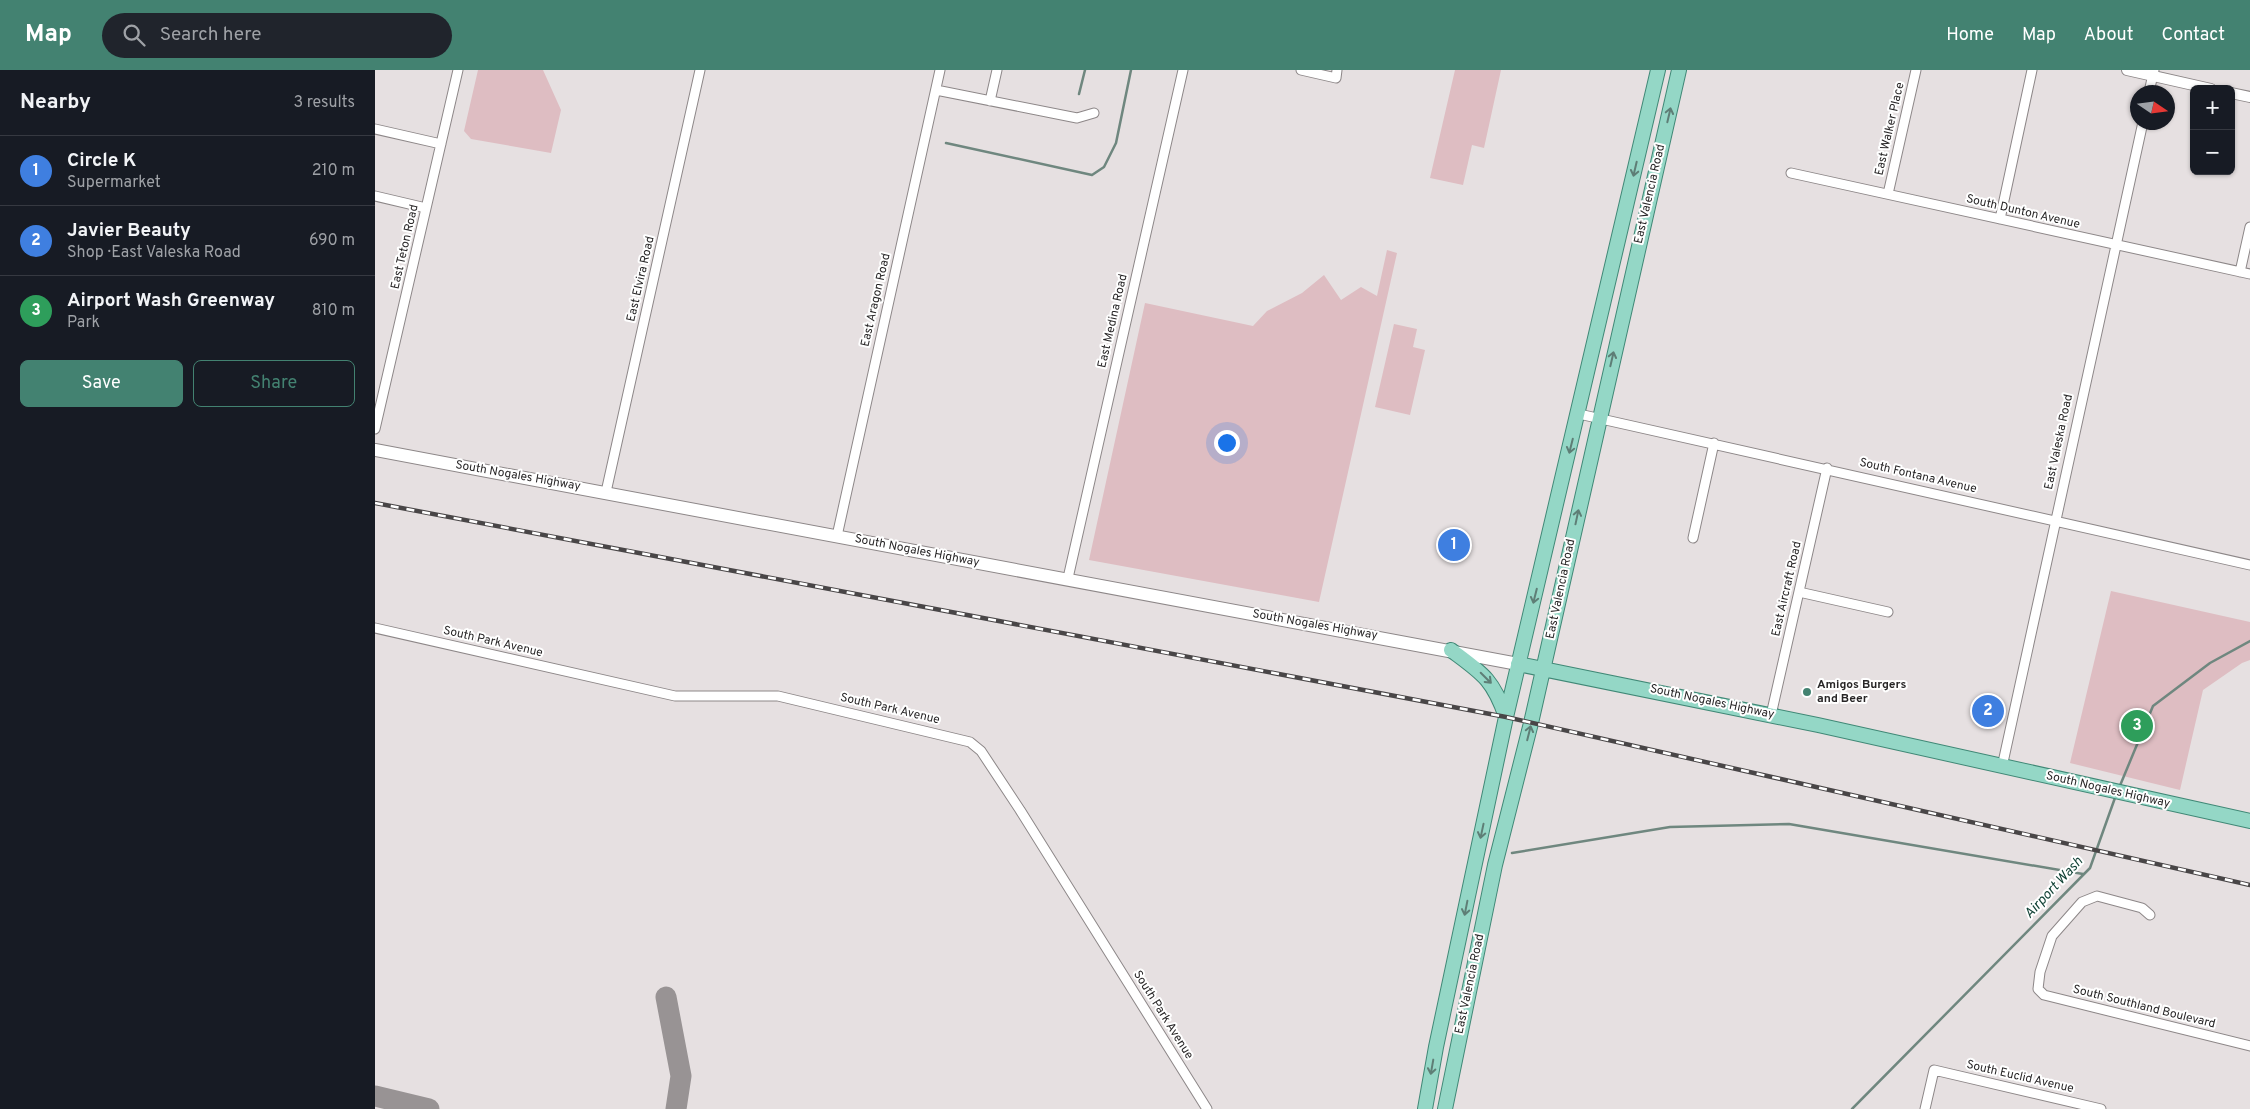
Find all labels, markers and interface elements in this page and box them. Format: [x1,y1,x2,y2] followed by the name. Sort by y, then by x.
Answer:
[102,13,452,58] search box
[25,20,72,50] text: Map
[120,21,148,49] icon: search
[160,23,261,47] text: Search here
[1946,24,1994,47] text: Home
[2022,24,2056,47] text: Map
[2084,24,2133,47] text: About
[2161,24,2225,47] text: Contact
[1872,81,1908,177] street label: East Walker Place
[2130,85,2175,130] north arrow
[2190,85,2235,175] map controls
[2190,85,2235,130] button: +
[20,89,91,116] text: Nearby
[293,93,355,113] text: 3 results
[1665,108,1674,124] one-way arrow
[2190,130,2235,175] button: −
[1631,143,1669,245] street label: East Valencia Road
[67,149,137,173] text: Circle K
[1630,160,1639,176] one-way arrow
[33,161,39,181] text: 1
[312,161,355,181] text: 210 m
[67,173,161,193] text: Supermarket
[1965,191,2081,233] street label: South Dunton Avenue
[387,203,423,291] street label: East Teton Road
[67,219,191,243] text: Javier Beauty
[31,231,41,251] text: 2
[309,231,355,251] text: 690 m
[623,235,659,323] street label: East Elvira Road
[67,243,241,263] text: Shop · East Valeska Road
[857,252,895,348] street label: East Aragon Road
[1094,272,1132,370] street label: East Medina Road
[67,289,275,313] text: Airport Wash Greenway
[31,301,41,321] text: 3
[312,301,355,321] text: 810 m
[67,313,100,333] text: Park
[1608,351,1618,367] one-way arrow
[20,360,183,407] button: Save
[193,360,355,407] button: Share
[2041,393,2077,491] street label: East Valeska Road
[1214,430,1240,456] your location
[1566,438,1575,454] one-way arrow
[1858,455,1978,497] street label: South Fontana Avenue
[454,457,582,495] street label: South Nogales Highway
[1573,510,1582,526] one-way arrow
[1438,526,1470,564] pin: 1
[853,531,981,571] street label: South Nogales Highway
[1543,538,1579,640] street label: East Valencia Road
[1768,540,1806,638] street label: East Aircraft Road
[1530,588,1539,604] one-way arrow
[1251,606,1379,644] street label: South Nogales Highway
[442,623,544,661] street label: South Park Avenue
[1480,672,1492,684] one-way arrow
[1817,677,1906,707] place label: Amigos Burgers and Beer
[1648,681,1776,723] street label: South Nogales Highway
[1801,686,1813,698] marker: Amigos Burgers and Beer
[839,690,941,728] street label: South Park Avenue
[1972,692,2004,730] pin: 2
[2121,707,2153,745] pin: 3
[1525,725,1534,741] one-way arrow
[2044,768,2172,812] street label: South Nogales Highway
[1476,823,1486,839] one-way arrow
[2021,853,2087,922] water label: Airport Wash
[1460,900,1470,916] one-way arrow
[1452,933,1488,1035] street label: East Valencia Road
[1129,968,1197,1062] street label: South Park Avenue
[2071,982,2217,1032] street label: South Southland Boulevard
[1965,1057,2075,1097] street label: South Euclid Avenue
[1427,1059,1437,1075] one-way arrow

